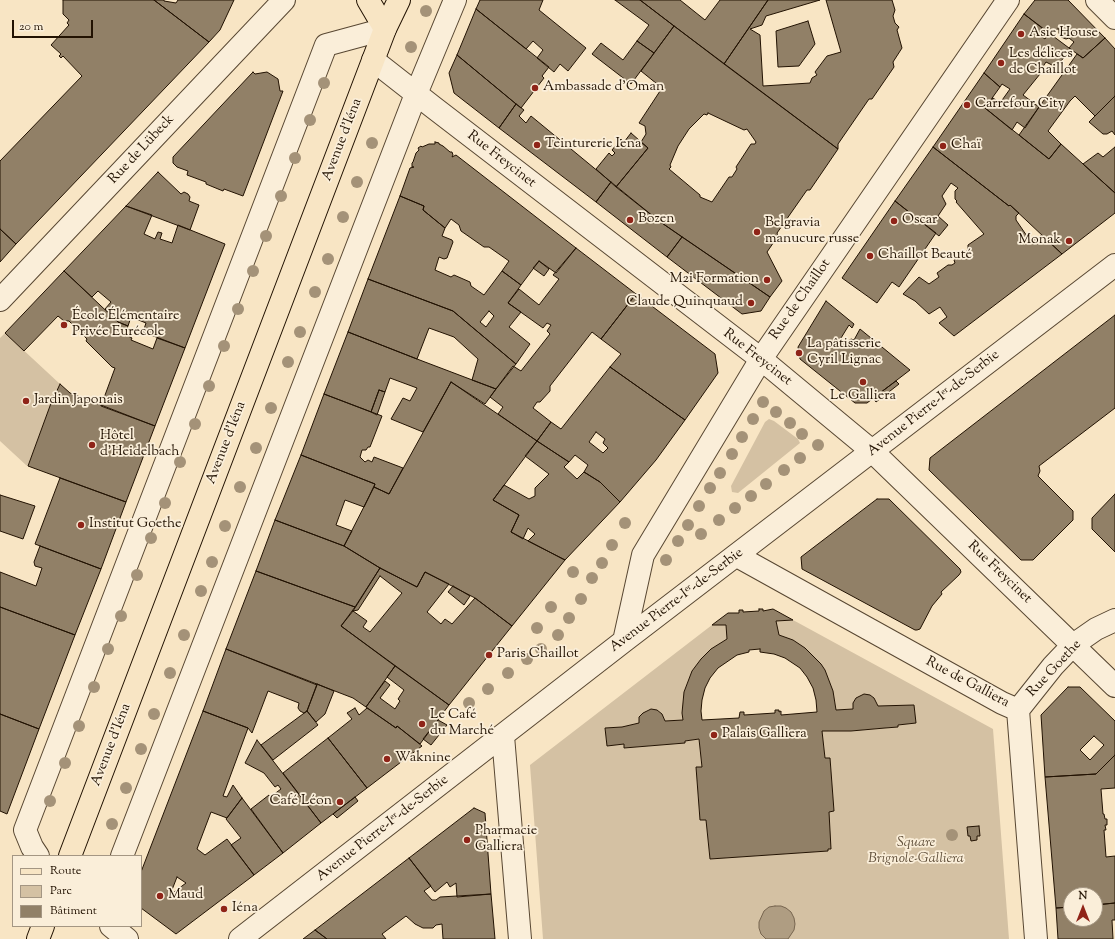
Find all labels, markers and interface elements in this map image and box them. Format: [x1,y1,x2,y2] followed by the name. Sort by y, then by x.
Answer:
[14,12,95,38] scale bar
[19,18,43,36] text: 20 m
[1029,26,1098,42] place label: Asie House
[1016,29,1026,39] marker: Asie House
[1009,47,1076,80] place label: Les délices de Chaillot
[996,58,1006,68] marker: Les délices de Chaillot
[543,80,664,96] place label: Ambassade d'Oman
[530,83,540,93] marker: Ambassade d'Oman
[320,96,366,184] street label: Avenue d'Iéna
[975,97,1065,113] place label: Carrefour City
[962,100,972,110] marker: Carrefour City
[106,112,178,188] street label: Rue de Lübeck
[463,128,539,192] street label: Rue Freycinet
[545,137,641,153] place label: Teinturerie Iena
[951,138,981,154] place label: Chaï
[532,140,542,150] marker: Teinturerie Iena
[938,141,948,151] marker: Chaï
[638,212,675,228] place label: Bozen
[902,213,937,229] place label: Oscar
[625,215,635,225] marker: Bozen
[765,216,859,248] place label: Belgravia manucure russe
[889,216,899,226] marker: Oscar
[752,227,762,237] marker: Belgravia manucure russe
[1018,233,1061,249] place label: Monak
[1064,236,1074,246] marker: Monak
[878,248,972,264] place label: Chaillot Beauté
[865,251,875,261] marker: Chaillot Beauté
[767,256,835,344] street label: Rue de Chaillot
[670,272,759,288] place label: M2i Formation
[762,275,772,285] marker: M2i Formation
[626,295,743,311] place label: Claude Quinquaud
[746,298,756,308] marker: Claude Quinquaud
[72,309,179,342] place label: École Élémentaire Privée Eurécole
[59,320,69,330] marker: École Élémentaire Privée Eurécole
[719,326,795,390] street label: Rue Freycinet
[807,337,881,370] place label: La pâtisserie Cyril Lignac
[865,347,1003,461] street label: Avenue Pierre-Iᵉʳ-de-Serbie
[794,348,804,358] marker: La pâtisserie Cyril Lignac
[858,377,868,387] marker: Le Galliera
[830,389,896,405] place label: Le Galliera
[34,393,123,409] place label: Jardin Japonais
[21,396,31,406] marker: Jardin Japonais
[204,399,250,487] street label: Avenue d'Iéna
[100,429,180,462] place label: Hôtel d'Heidelbach
[87,440,97,450] marker: Hôtel d'Heidelbach
[89,517,182,533] place label: Institut Goethe
[76,520,86,530] marker: Institut Goethe
[963,538,1035,608] street label: Rue Freycinet
[607,545,747,657] street label: Avenue Pierre-Iᵉʳ-de-Serbie
[1024,637,1086,701] street label: Rue Goethe
[497,647,579,663] place label: Paris Chaillot
[484,650,494,660] marker: Paris Chaillot
[922,654,1012,712] street label: Rue de Galliera
[89,701,135,789] street label: Avenue d'Iéna
[430,708,494,740] place label: Le Café du Marché
[417,719,427,729] marker: Le Café du Marché
[722,727,807,743] place label: Palais Galliera
[709,730,719,740] marker: Palais Galliera
[395,751,451,767] place label: Waknine
[382,754,392,764] marker: Waknine
[314,772,452,886] street label: Avenue Pierre-Iᵉʳ-de-Serbie
[270,794,332,810] place label: Café Léon
[335,797,345,807] marker: Café Léon
[475,824,537,856] place label: Pharmacie Galliera
[462,835,472,845] marker: Pharmacie Galliera
[868,836,964,868] park label: Square Brignole-Galliera
[12,855,142,927] legend
[50,862,81,880] text: Route
[50,882,72,900] text: Parc
[1063,887,1103,927] north arrow
[168,888,203,904] place label: Maud
[1079,888,1087,904] text: N
[155,891,165,901] marker: Maud
[232,901,258,917] place label: Iéna
[50,902,97,920] text: Bâtiment
[219,904,229,914] marker: Iéna

